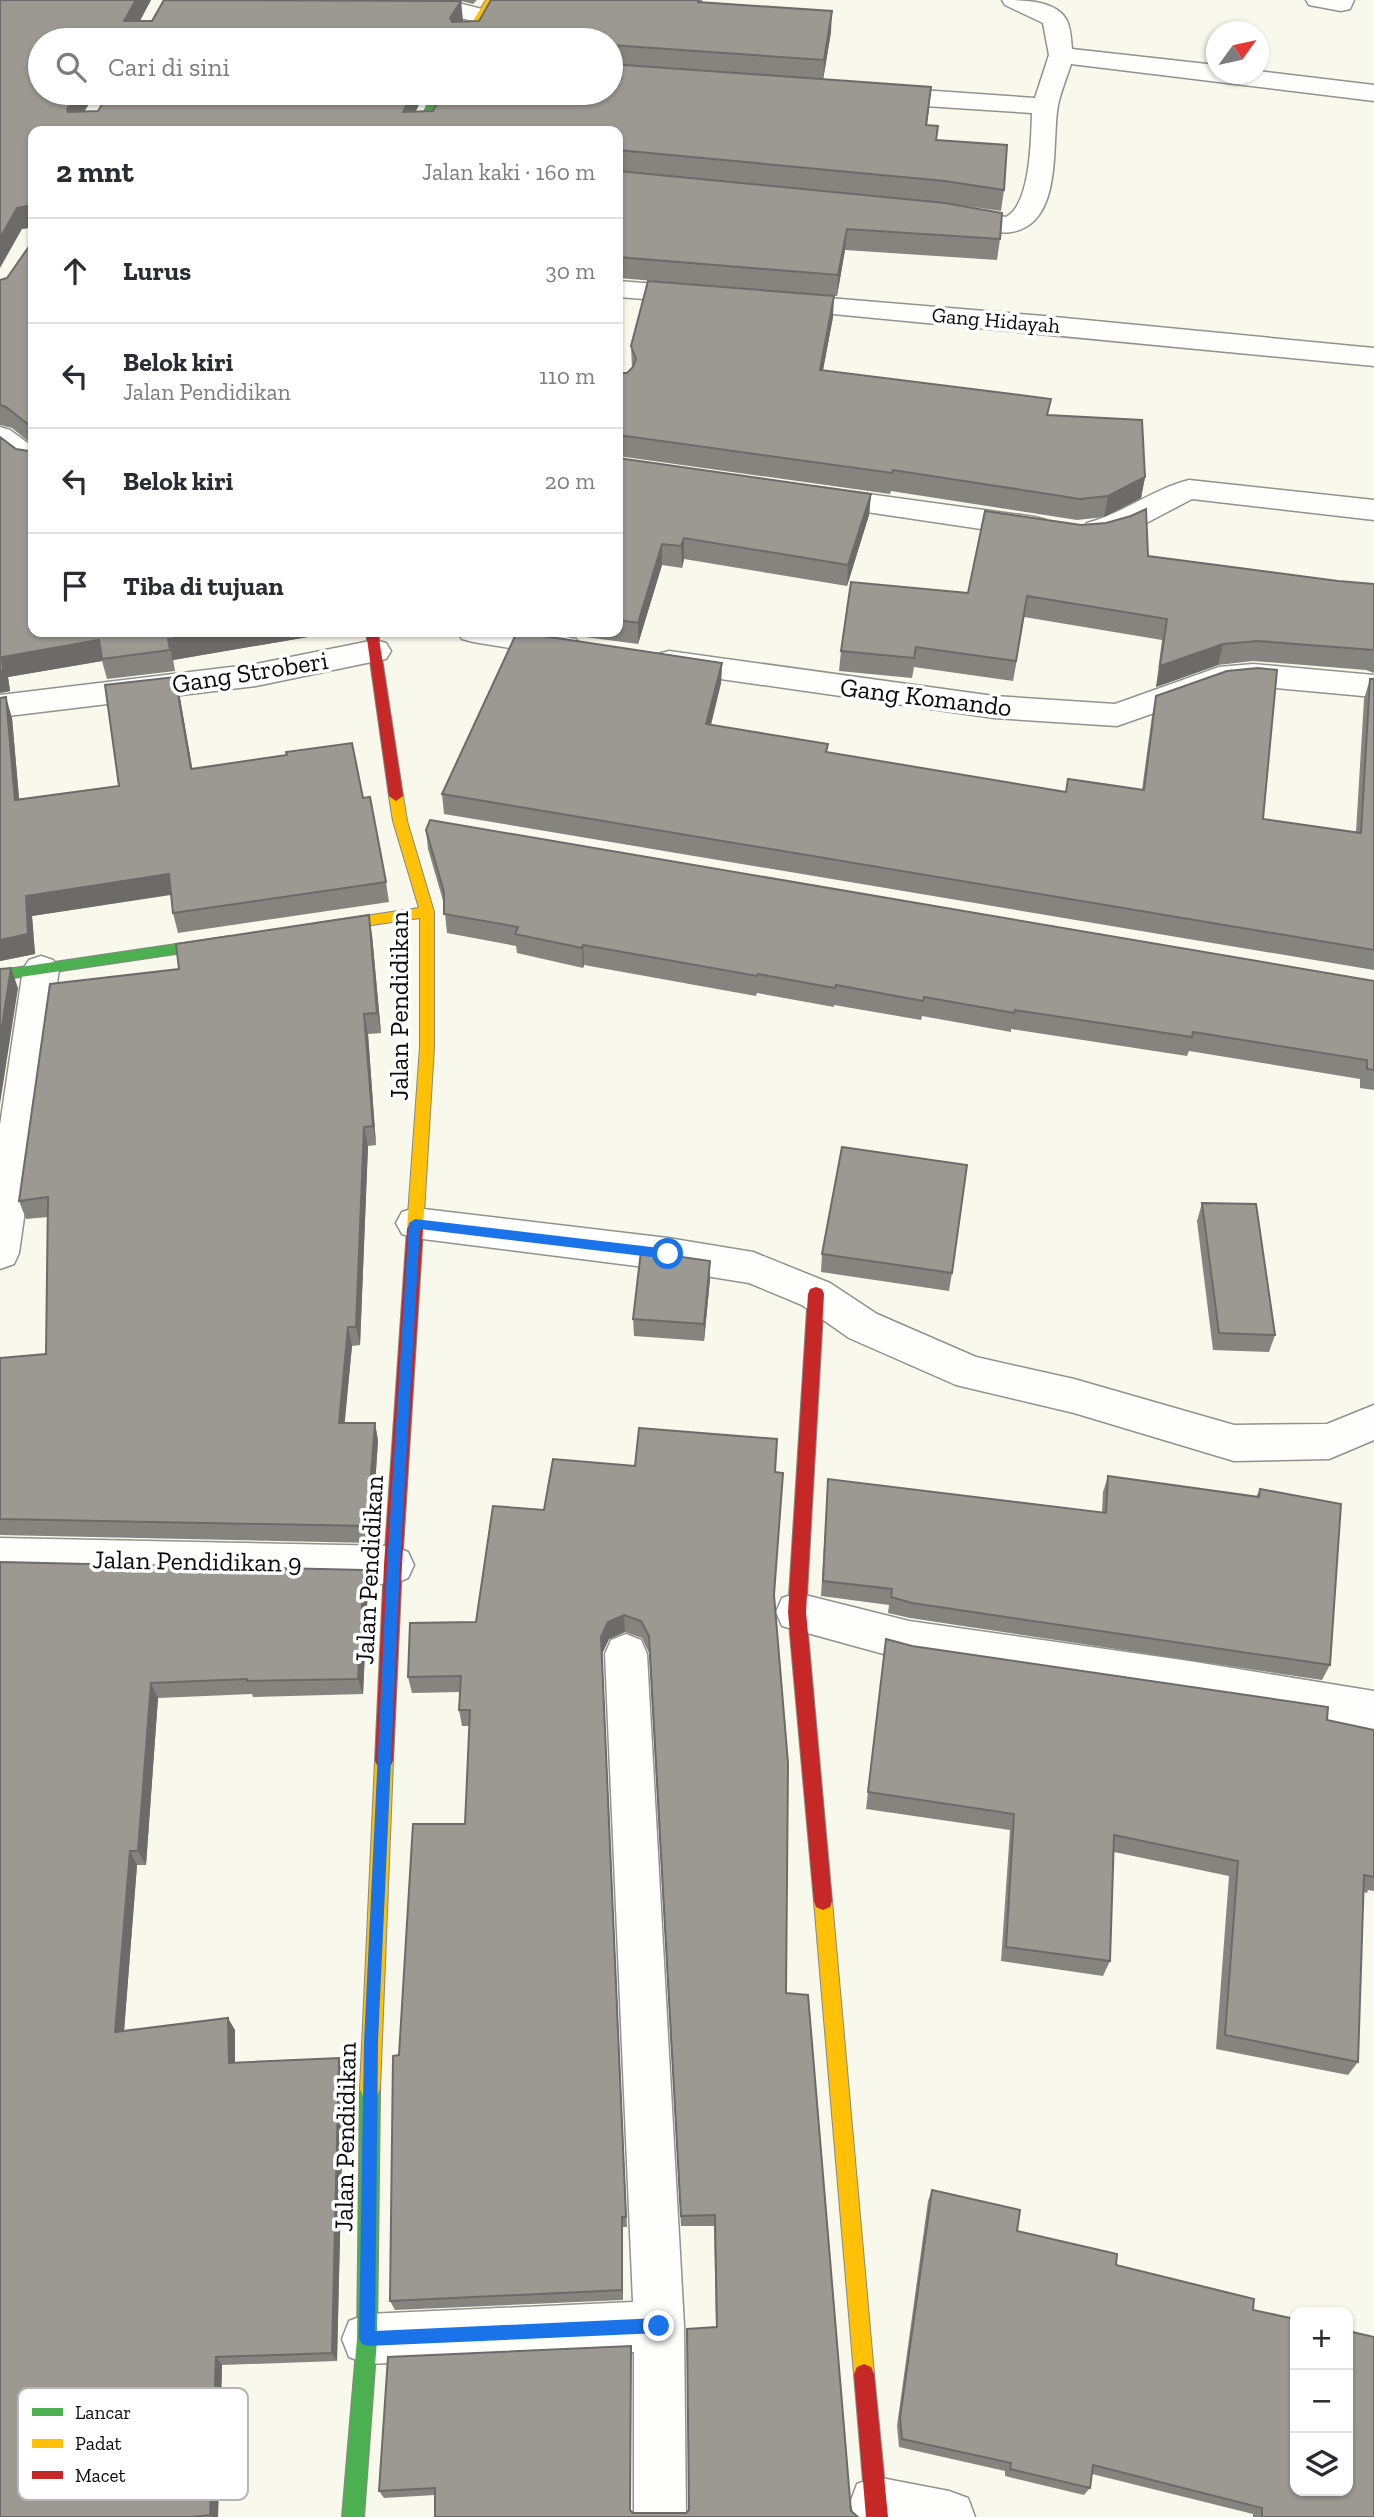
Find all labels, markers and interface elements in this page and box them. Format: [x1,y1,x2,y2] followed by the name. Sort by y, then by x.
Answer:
[1206,21,1269,84] north arrow
[28,28,623,105] search box
[52,48,90,86] icon: search
[108,51,230,83] text: Cari di sini
[56,154,134,190] text: 2 mnt
[422,158,595,186] text: Jalan kaki · 160 m
[56,252,94,290] icon: ahead
[123,255,191,287] text: Lurus
[545,257,595,285] text: 30 m
[931,302,1061,338] street label: Gang Hidayah
[123,346,233,378] text: Belok kiri
[56,357,94,395] icon: left
[539,362,595,390] text: 110 m
[123,378,291,406] text: Jalan Pendidikan
[56,462,94,500] icon: left
[123,465,233,497] text: Belok kiri
[545,467,595,495] text: 20 m
[56,567,94,605] icon: arrive
[123,570,284,602] text: Tiba di tujuan
[170,644,330,700] street label: Gang Stroberi
[838,671,1014,723] street label: Gang Komando
[383,911,415,1101] street label: Jalan Pendidikan
[652,1238,683,1269] route start
[348,1474,390,1665] street label: Jalan Pendidikan
[92,1543,302,1579] street label: Jalan Pendidikan 9
[327,2042,363,2232] street label: Jalan Pendidikan
[1290,2307,1353,2496] map controls
[1290,2307,1353,2370] button: +
[643,2310,674,2341] route end
[1290,2370,1353,2433] button: −
[18,2388,248,2500] legend
[75,2401,131,2424] text: Lancar
[75,2432,122,2455] text: Padat
[1290,2433,1353,2496] button: layers
[75,2464,126,2487] text: Macet

